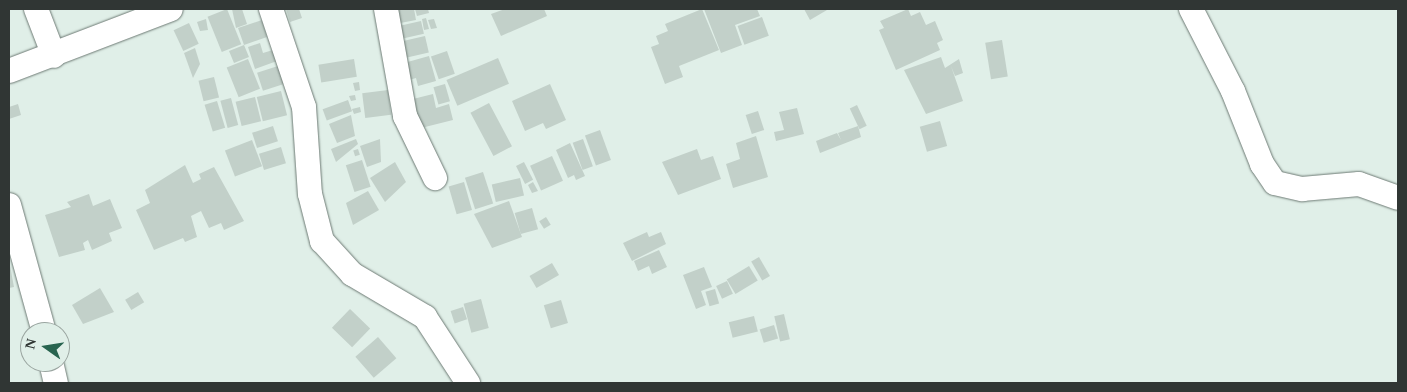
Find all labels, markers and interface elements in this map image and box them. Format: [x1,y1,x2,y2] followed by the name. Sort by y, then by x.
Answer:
[20,322,70,372] north arrow
[22,337,39,350] text: N

